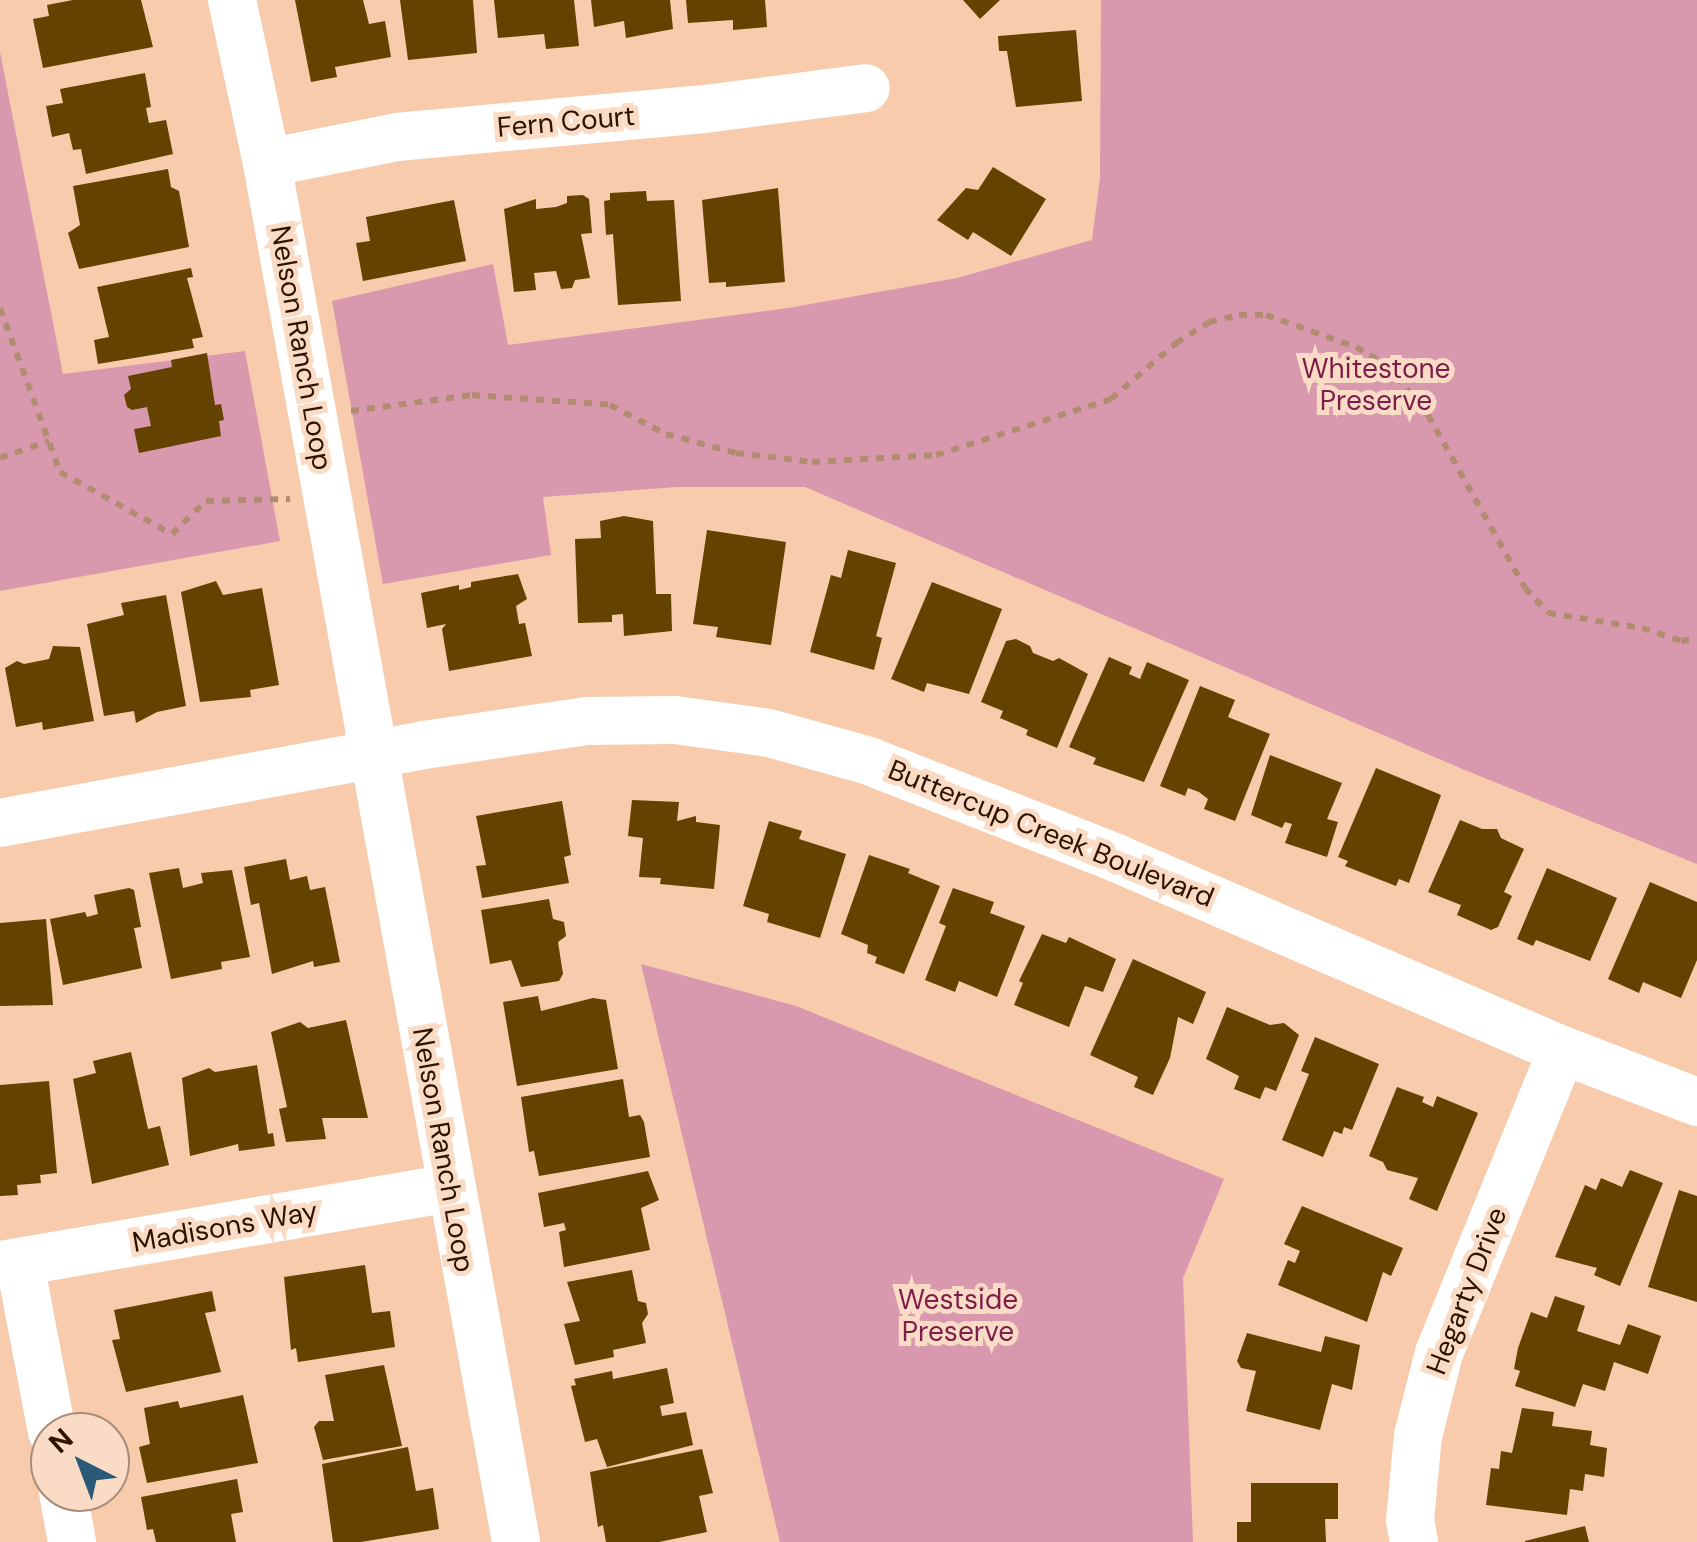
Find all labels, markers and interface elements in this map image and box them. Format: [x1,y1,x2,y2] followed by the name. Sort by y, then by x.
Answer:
[496,99,636,145] street label: Fern Court
[263,223,339,473] street label: Nelson Ranch Loop
[1301,352,1451,418] park label: Whitestone Preserve
[883,753,1219,915] street label: Buttercup Creek Boulevard
[405,1025,481,1275] street label: Nelson Ranch Loop
[130,1194,320,1260] street label: Madisons Way
[1420,1203,1514,1379] street label: Hegarty Drive
[898,1283,1018,1349] park label: Westside Preserve
[30,1412,130,1512] north arrow
[41,1420,81,1461] text: N

